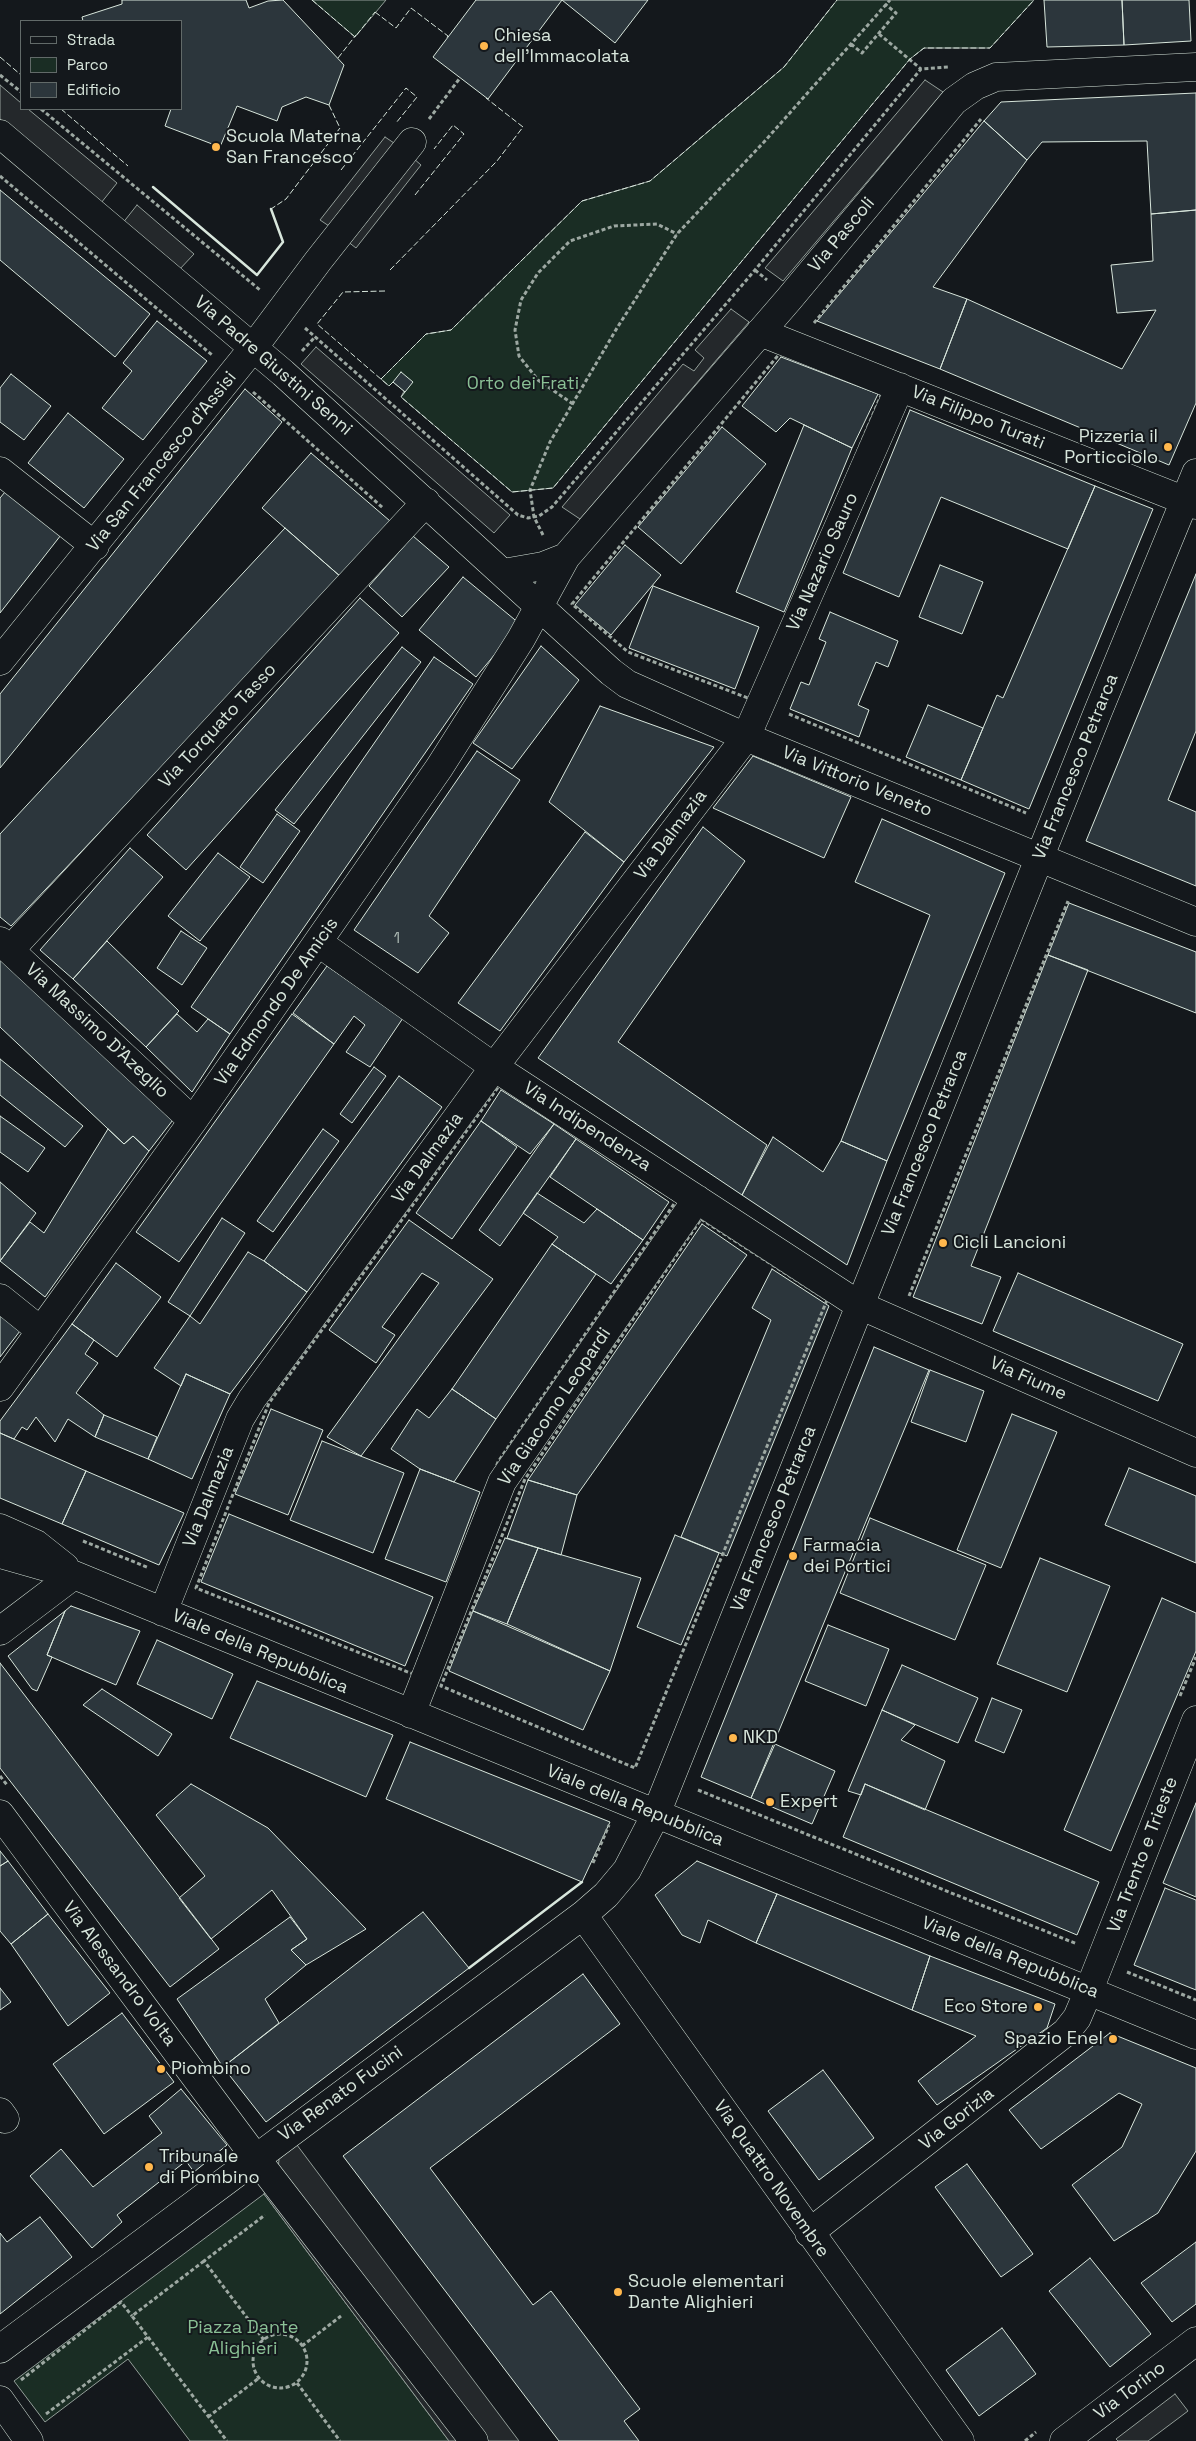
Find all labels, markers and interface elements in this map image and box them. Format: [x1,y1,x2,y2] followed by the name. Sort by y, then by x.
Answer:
[20,20,182,110] legend
[494,25,630,68] place label: Chiesa dell'Immacolata
[67,30,115,49] text: Strada
[478,40,490,52] marker: Chiesa dell'Immacolata
[67,55,108,74] text: Parco
[67,80,121,99] text: Edificio
[226,126,361,168] place label: Scuola Materna San Francesco
[210,141,222,153] marker: Scuola Materna San Francesco
[804,193,880,277] street label: Via Pascoli
[190,292,356,440] street label: Via Padre Giustini Senni
[83,367,241,557] street label: Via San Francesco d'Assisi
[467,373,579,395] park label: Orto dei Frati
[908,381,1048,455] street label: Via Filippo Turati
[1064,426,1158,468] place label: Pizzeria il Porticciolo
[1162,441,1174,453] marker: Pizzeria il Porticciolo
[783,489,863,635] street label: Via Nazario Sauro
[155,659,281,793] street label: Via Torquato Tasso
[1029,671,1123,863] street label: Via Francesco Petrarca
[779,742,935,822] street label: Via Vittorio Veneto
[630,786,712,884] street label: Via Dalmazia
[211,914,343,1090] street label: Via Edmondo De Amicis
[394,930,400,948] house number: 1
[21,959,173,1103] street label: Via Massimo D'Azeglio
[878,1047,972,1239] street label: Via Francesco Petrarca
[519,1078,655,1176] street label: Via Indipendenza
[388,1108,468,1208] street label: Via Dalmazia
[953,1232,1066,1254] place label: Cicli Lancioni
[937,1237,949,1249] marker: Cicli Lancioni
[494,1324,616,1490] street label: Via Giacomo Leopardi
[986,1352,1070,1406] street label: Via Fiume
[727,1423,821,1615] street label: Via Francesco Petrarca
[179,1443,239,1551] street label: Via Dalmazia
[803,1535,891,1578] place label: Farmacia dei Portici
[787,1550,799,1562] marker: Farmacia dei Portici
[169,1605,351,1699] street label: Viale della Repubblica
[743,1727,778,1749] place label: NKD
[727,1732,739,1744] marker: NKD
[543,1761,727,1851] street label: Viale della Repubblica
[1103,1774,1183,1936] street label: Via Trento e Trieste
[780,1791,838,1813] place label: Expert
[764,1796,776,1808] marker: Expert
[58,1897,180,2051] street label: Via Alessandro Volta
[918,1913,1102,2003] street label: Viale della Repubblica
[944,1996,1028,2018] place label: Eco Store
[1032,2001,1044,2013] marker: Eco Store
[1004,2028,1103,2050] place label: Spazio Enel
[1107,2033,1119,2045] marker: Spazio Enel
[275,2042,407,2146] street label: Via Renato Fucini
[171,2058,251,2080] place label: Piombino
[155,2063,167,2075] marker: Piombino
[915,2083,999,2155] street label: Via Gorizia
[708,2096,834,2262] street label: Via Quattro Novembre
[159,2146,260,2188] place label: Tribunale di Piombino
[143,2161,155,2173] marker: Tribunale di Piombino
[628,2271,784,2314] place label: Scuole elementari Dante Alighieri
[612,2286,624,2298] marker: Scuole elementari Dante Alighieri
[188,2317,298,2360] park label: Piazza Dante Alighieri
[1090,2357,1170,2425] street label: Via Torino

